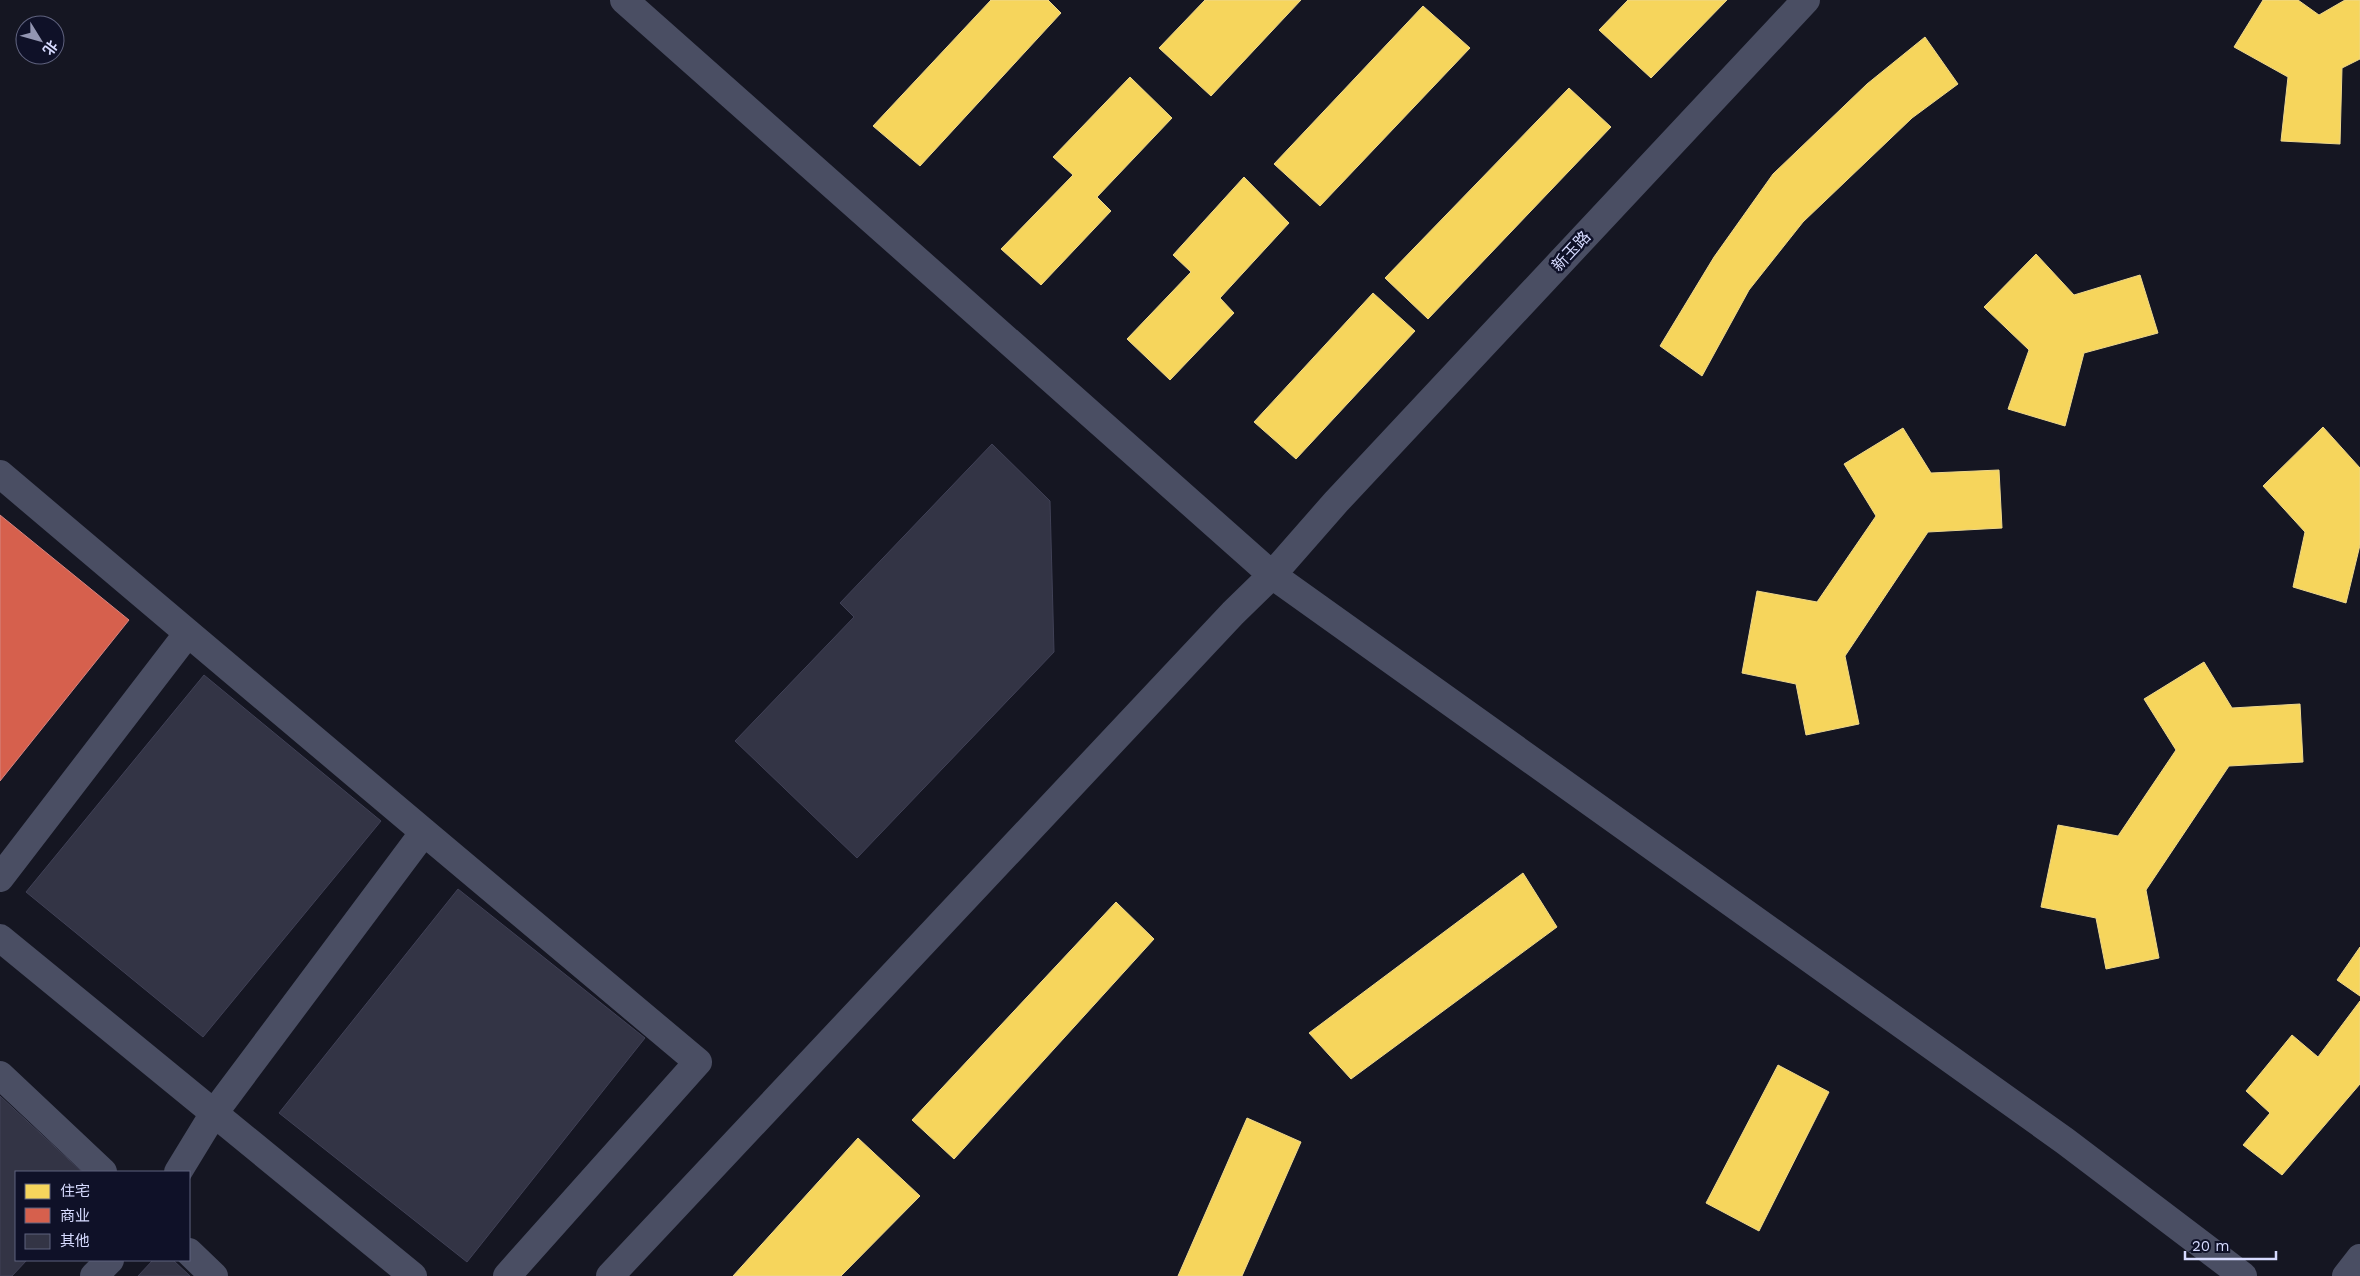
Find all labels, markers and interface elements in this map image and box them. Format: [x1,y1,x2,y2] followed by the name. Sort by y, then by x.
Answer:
[15,15,65,65] north arrow
[40,37,61,58] text: 北
[1548,227,1594,275] street label: 新玉路
[15,1171,190,1261] legend
[60,1182,90,1200] text: 住宅
[60,1207,90,1225] text: 商业
[2185,1228,2276,1260] scale bar
[60,1232,90,1250] text: 其他
[2192,1237,2230,1255] text: 20 m

